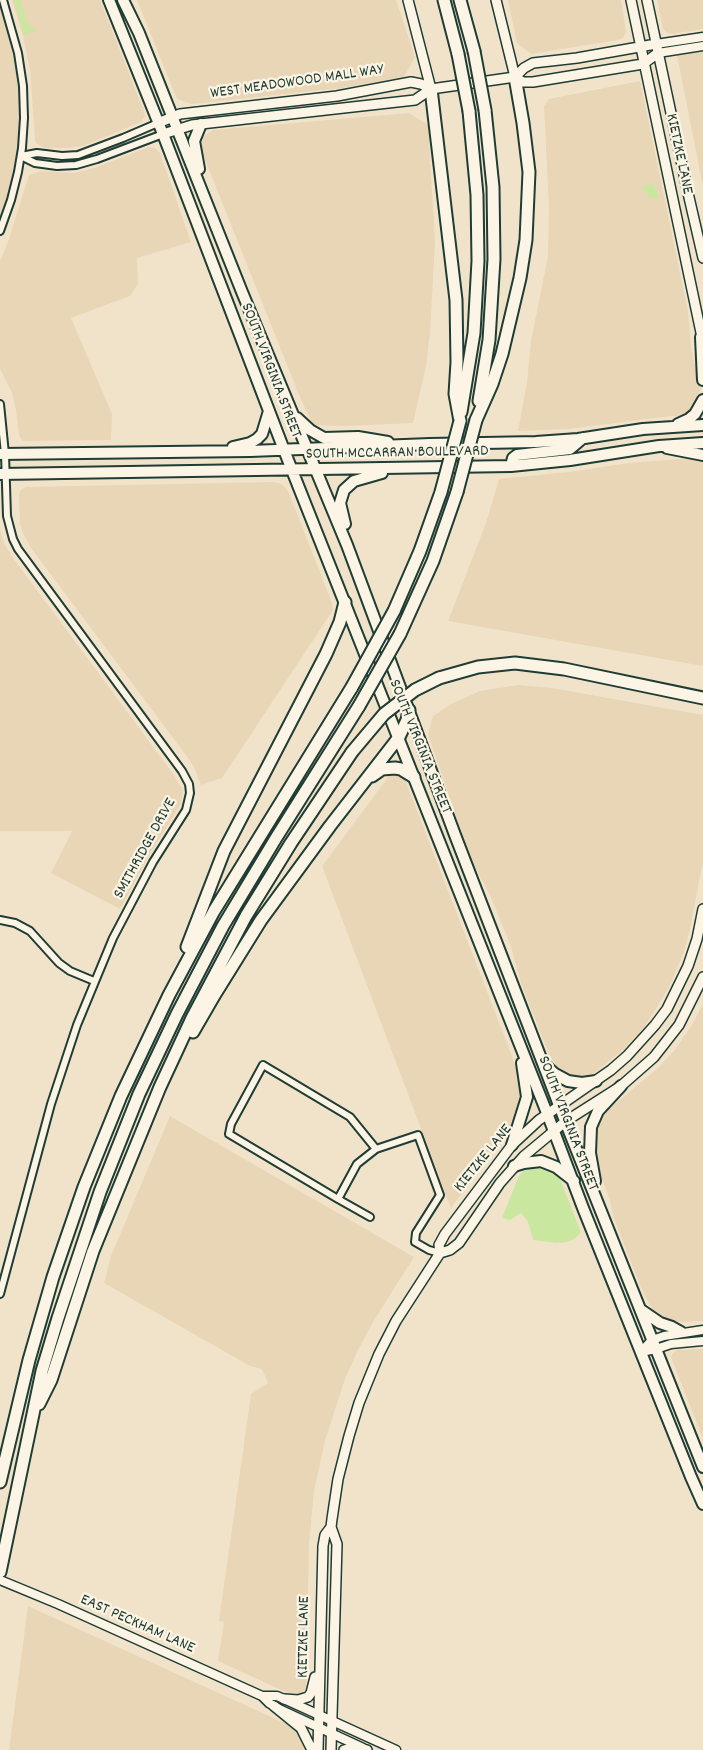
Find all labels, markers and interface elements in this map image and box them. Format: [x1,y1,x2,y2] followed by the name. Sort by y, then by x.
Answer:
[209,61,385,105] street label: WEST MEADOWOOD MALL WAY
[660,112,696,196] street label: KIETZKE LANE
[235,301,305,441] street label: SOUTH VIRGINIA STREET
[305,443,489,465] street label: SOUTH MCCARRAN BOULEVARD
[383,677,455,817] street label: SOUTH VIRGINIA STREET
[110,795,182,903] street label: SMITHRIDGE DRIVE
[532,1054,602,1194] street label: SOUTH VIRGINIA STREET
[451,1121,517,1197] street label: KIETZKE LANE
[77,1591,197,1659] street label: EAST PECKHAM LANE
[295,1596,315,1678] street label: KIETZKE LANE

